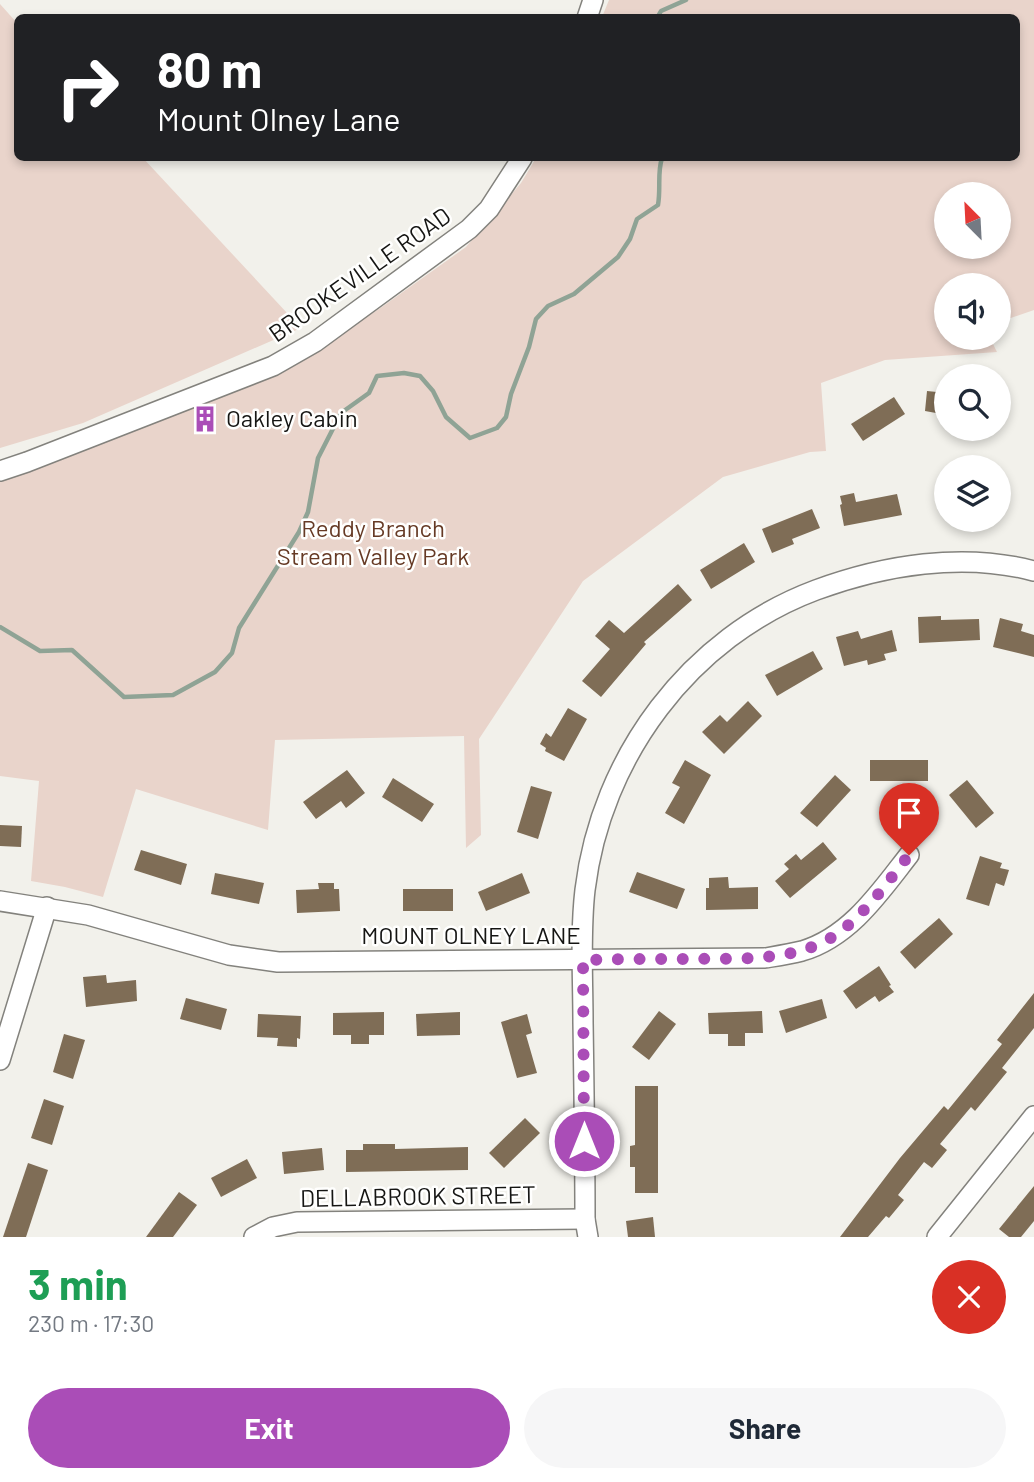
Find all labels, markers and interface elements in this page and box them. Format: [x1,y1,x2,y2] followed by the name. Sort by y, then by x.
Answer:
[157,39,262,98] text: 80 m
[42,42,133,133] icon: right
[157,99,400,137] text: Mount Olney Lane
[934,182,1012,259] north arrow
[934,182,1011,532] map controls
[263,200,456,347] street label: BROOKEVILLE ROAD
[934,273,1011,350] button: sound
[934,364,1011,441] button: search
[226,403,358,432] place label: Oakley Cabin
[190,404,220,434] building icon: Oakley Cabin
[934,455,1011,532] button: layers
[277,513,469,570] park label: Reddy Branch Stream Valley Park
[879,783,939,855] pin
[890,794,928,832] icon: arrive
[361,920,581,949] street label: MOUNT OLNEY LANE
[547,1104,621,1178] position arrow
[300,1179,536,1212] street label: DELLABROOK STREET
[28,1258,128,1308] text: 3 min
[932,1260,1006,1334] button: close
[28,1309,154,1337] text: 230 m · 17:30
[28,1388,510,1468] button: Exit
[524,1388,1006,1468] button: Share

